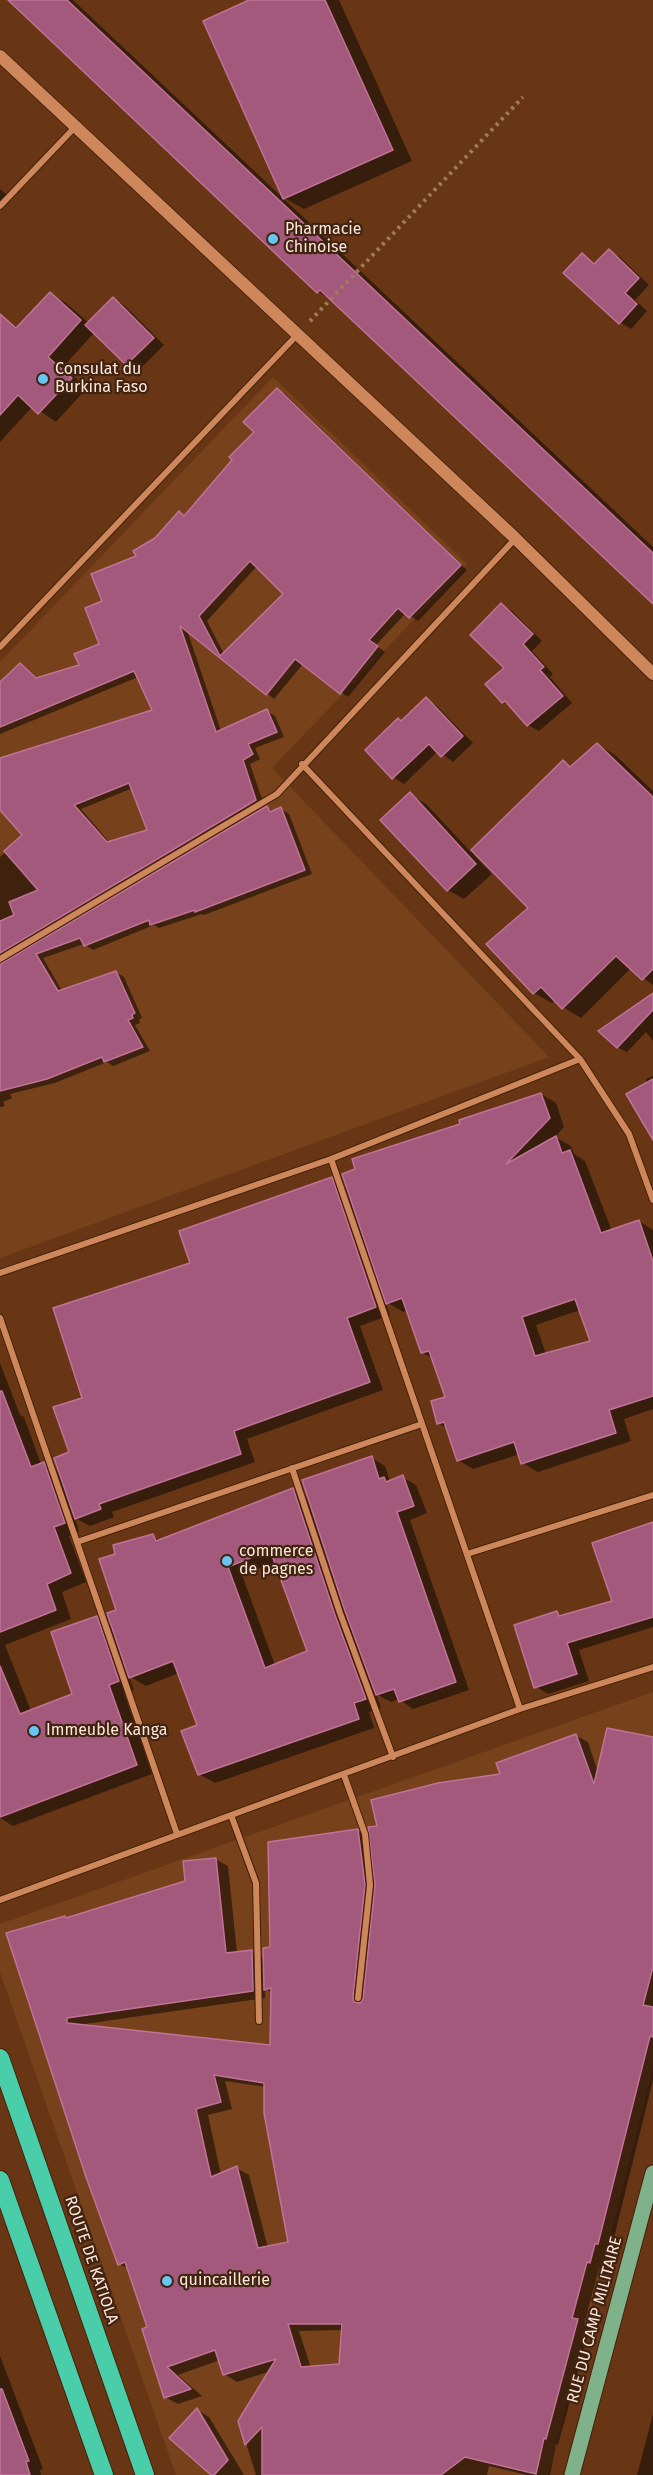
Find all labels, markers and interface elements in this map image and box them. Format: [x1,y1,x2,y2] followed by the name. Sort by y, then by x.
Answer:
[285,220,362,258] place label: Pharmacie Chinoise
[266,232,280,246] marker: Pharmacie Chinoise
[55,360,147,398] place label: Consulat du Burkina Faso
[36,372,50,386] marker: Consulat du Burkina Faso
[239,1542,314,1580] place label: commerce de pagnes
[220,1554,234,1568] marker: commerce de pagnes
[46,1721,167,1741] place label: Immeuble Kanga
[27,1724,41,1738] marker: Immeuble Kanga
[60,2193,122,2327] street label: ROUTE DE KATIOLA
[564,2235,626,2405] street label: RUE DU CAMP MILITAIRE
[179,2271,270,2291] place label: quincaillerie
[160,2274,174,2288] marker: quincaillerie

